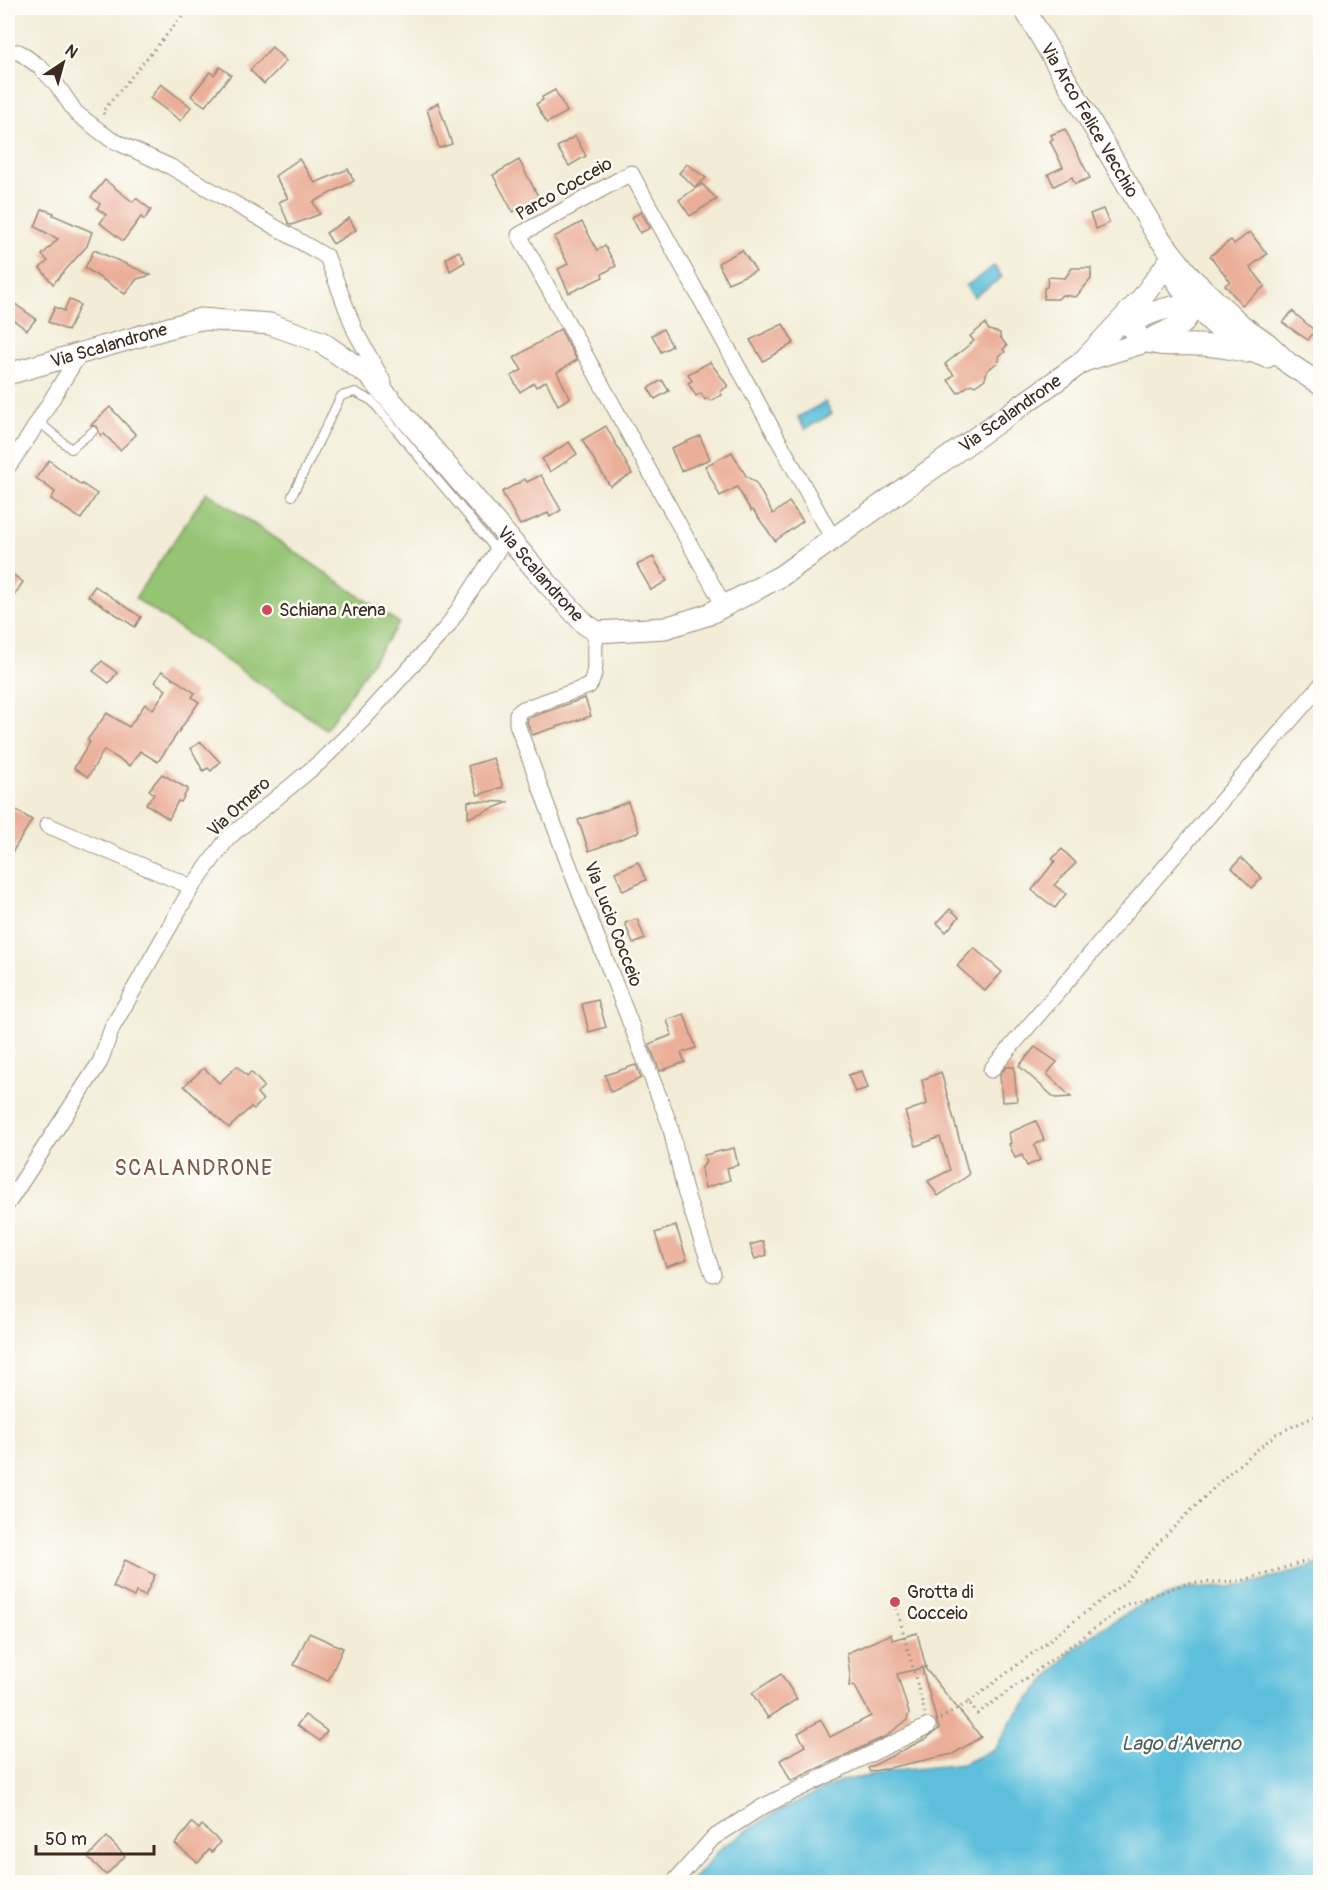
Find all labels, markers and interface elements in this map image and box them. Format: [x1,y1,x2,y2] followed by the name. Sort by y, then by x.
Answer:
[33,33,93,93] north arrow
[1035,39,1144,202] street label: Via Arco Felice Vecchio
[61,40,82,63] text: N
[512,152,617,226] street label: Parco Cocceio
[48,317,170,373] street label: Via Scalandrone
[954,369,1066,457] street label: Via Scalandrone
[492,521,589,627] street label: Via Scalandrone
[279,599,386,622] place label: Schiana Arena
[260,603,274,617] marker: Schiana Arena
[203,772,276,842] street label: Via Omero
[579,858,648,990] street label: Via Lucio Cocceio
[115,1155,273,1182] district label: SCALANDRONE
[907,1581,973,1625] place label: Grotta di Cocceio
[888,1595,902,1609] marker: Grotta di Cocceio
[1121,1731,1242,1756] water label: Lago d'Averno
[36,1818,154,1856] scale bar
[45,1828,87,1851] text: 50 m

